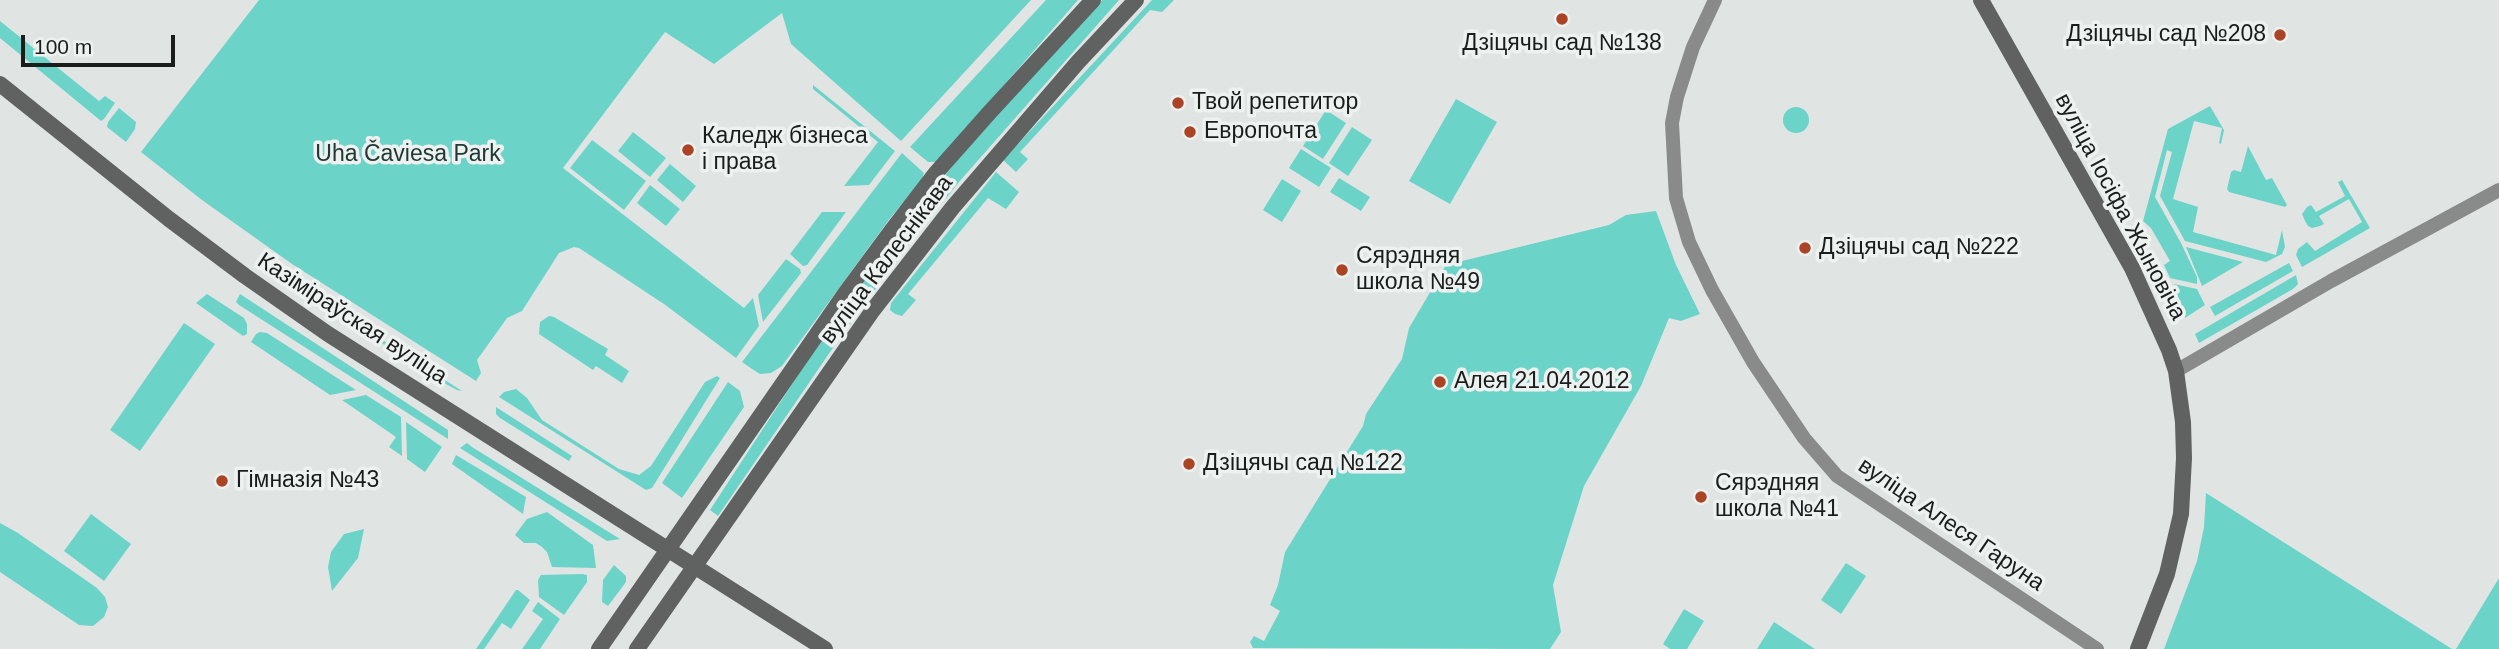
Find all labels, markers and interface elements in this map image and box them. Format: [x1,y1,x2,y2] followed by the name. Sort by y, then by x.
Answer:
[1554,11,1570,27] marker: Дзіцячы сад №138
[24,21,178,65] scale bar
[2066,21,2266,49] place label: Дзіцячы сад №208
[2272,27,2288,43] marker: Дзіцячы сад №208
[1462,30,1662,58] place label: Дзіцячы сад №138
[34,35,92,58] text: 100 m
[1192,89,1358,117] place label: Твой репетитор
[2048,89,2192,325] street label: вуліца Іосіфа Жыновіча
[1170,95,1186,111] marker: Твой репетитор
[1204,118,1317,146] place label: Европочта
[702,123,868,177] place label: Каледж бізнеса і права
[1182,124,1198,140] marker: Европочта
[315,141,501,169] park label: Uha Čaviesa Park
[680,142,696,158] marker: Каледж бізнеса і права
[815,170,959,350] street label: вуліца Калеснікава
[1819,234,2019,262] place label: Дзіцячы сад №222
[1797,240,1813,256] marker: Дзіцячы сад №222
[1356,243,1480,297] place label: Сярэдняя школа №49
[252,247,452,391] street label: Казіміраўская вуліца
[1334,262,1350,278] marker: Сярэдняя школа №49
[1454,368,1630,396] place label: Алея 21.04.2012
[1432,374,1448,390] marker: Алея 21.04.2012
[1203,450,1403,478] place label: Дзіцячы сад №122
[1853,452,2049,598] street label: вуліца Алеся Гаруна
[1181,456,1197,472] marker: Дзіцячы сад №122
[236,467,379,495] place label: Гімназія №43
[1715,470,1839,524] place label: Сярэдняя школа №41
[214,473,230,489] marker: Гімназія №43
[1693,489,1709,505] marker: Сярэдняя школа №41

